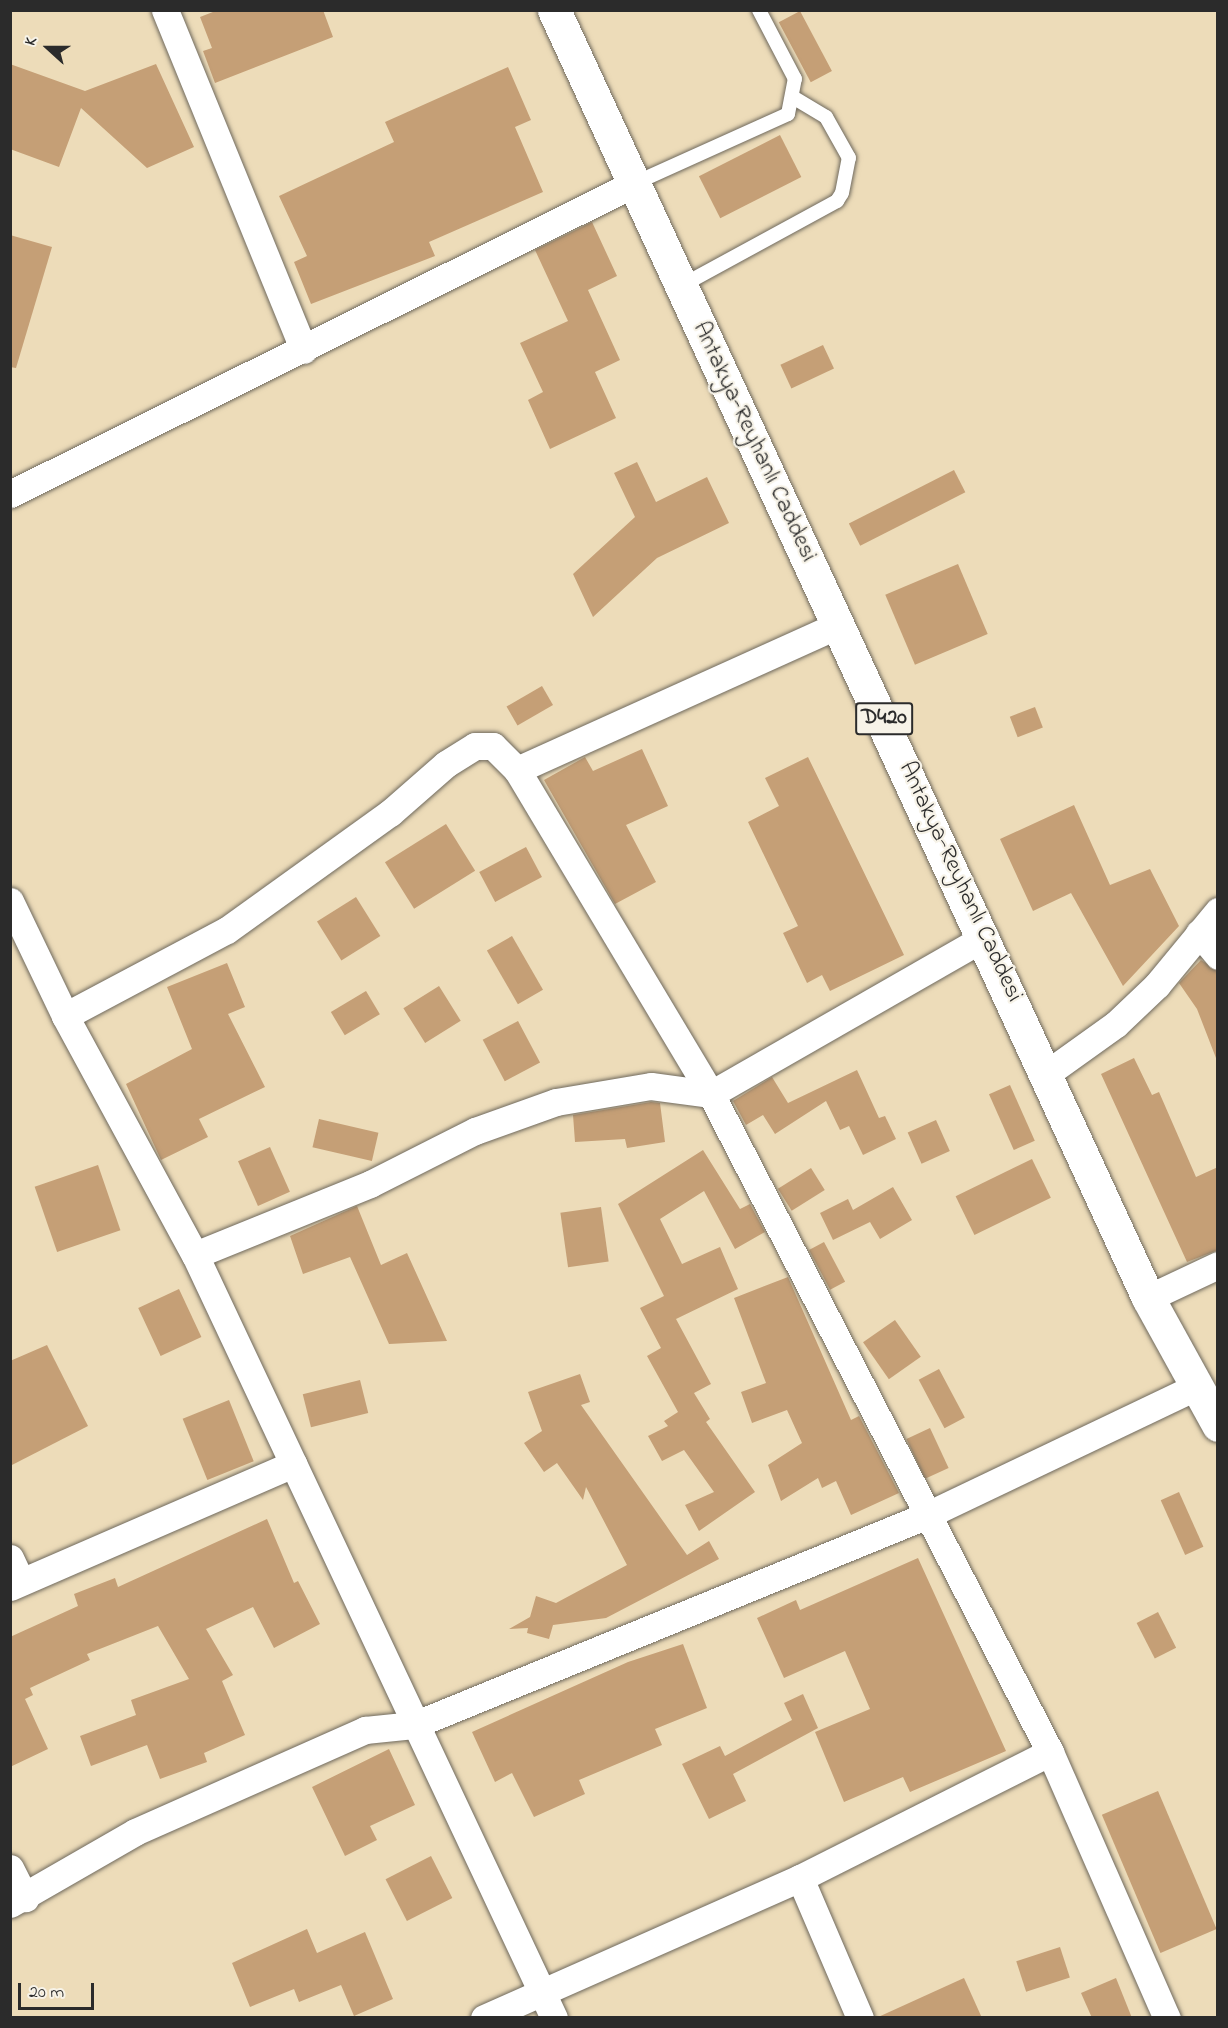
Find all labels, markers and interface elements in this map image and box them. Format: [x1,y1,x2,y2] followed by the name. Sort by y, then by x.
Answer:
[18,18,78,78] north arrow
[19,34,44,49] text: K
[686,317,822,567] street label: Antakya-Reyhanlı Caddesi
[854,700,914,738] road number: D420
[892,757,1028,1007] street label: Antakya-Reyhanlı Caddesi
[21,1971,98,2009] scale bar
[29,1980,64,2006] text: 20 m

